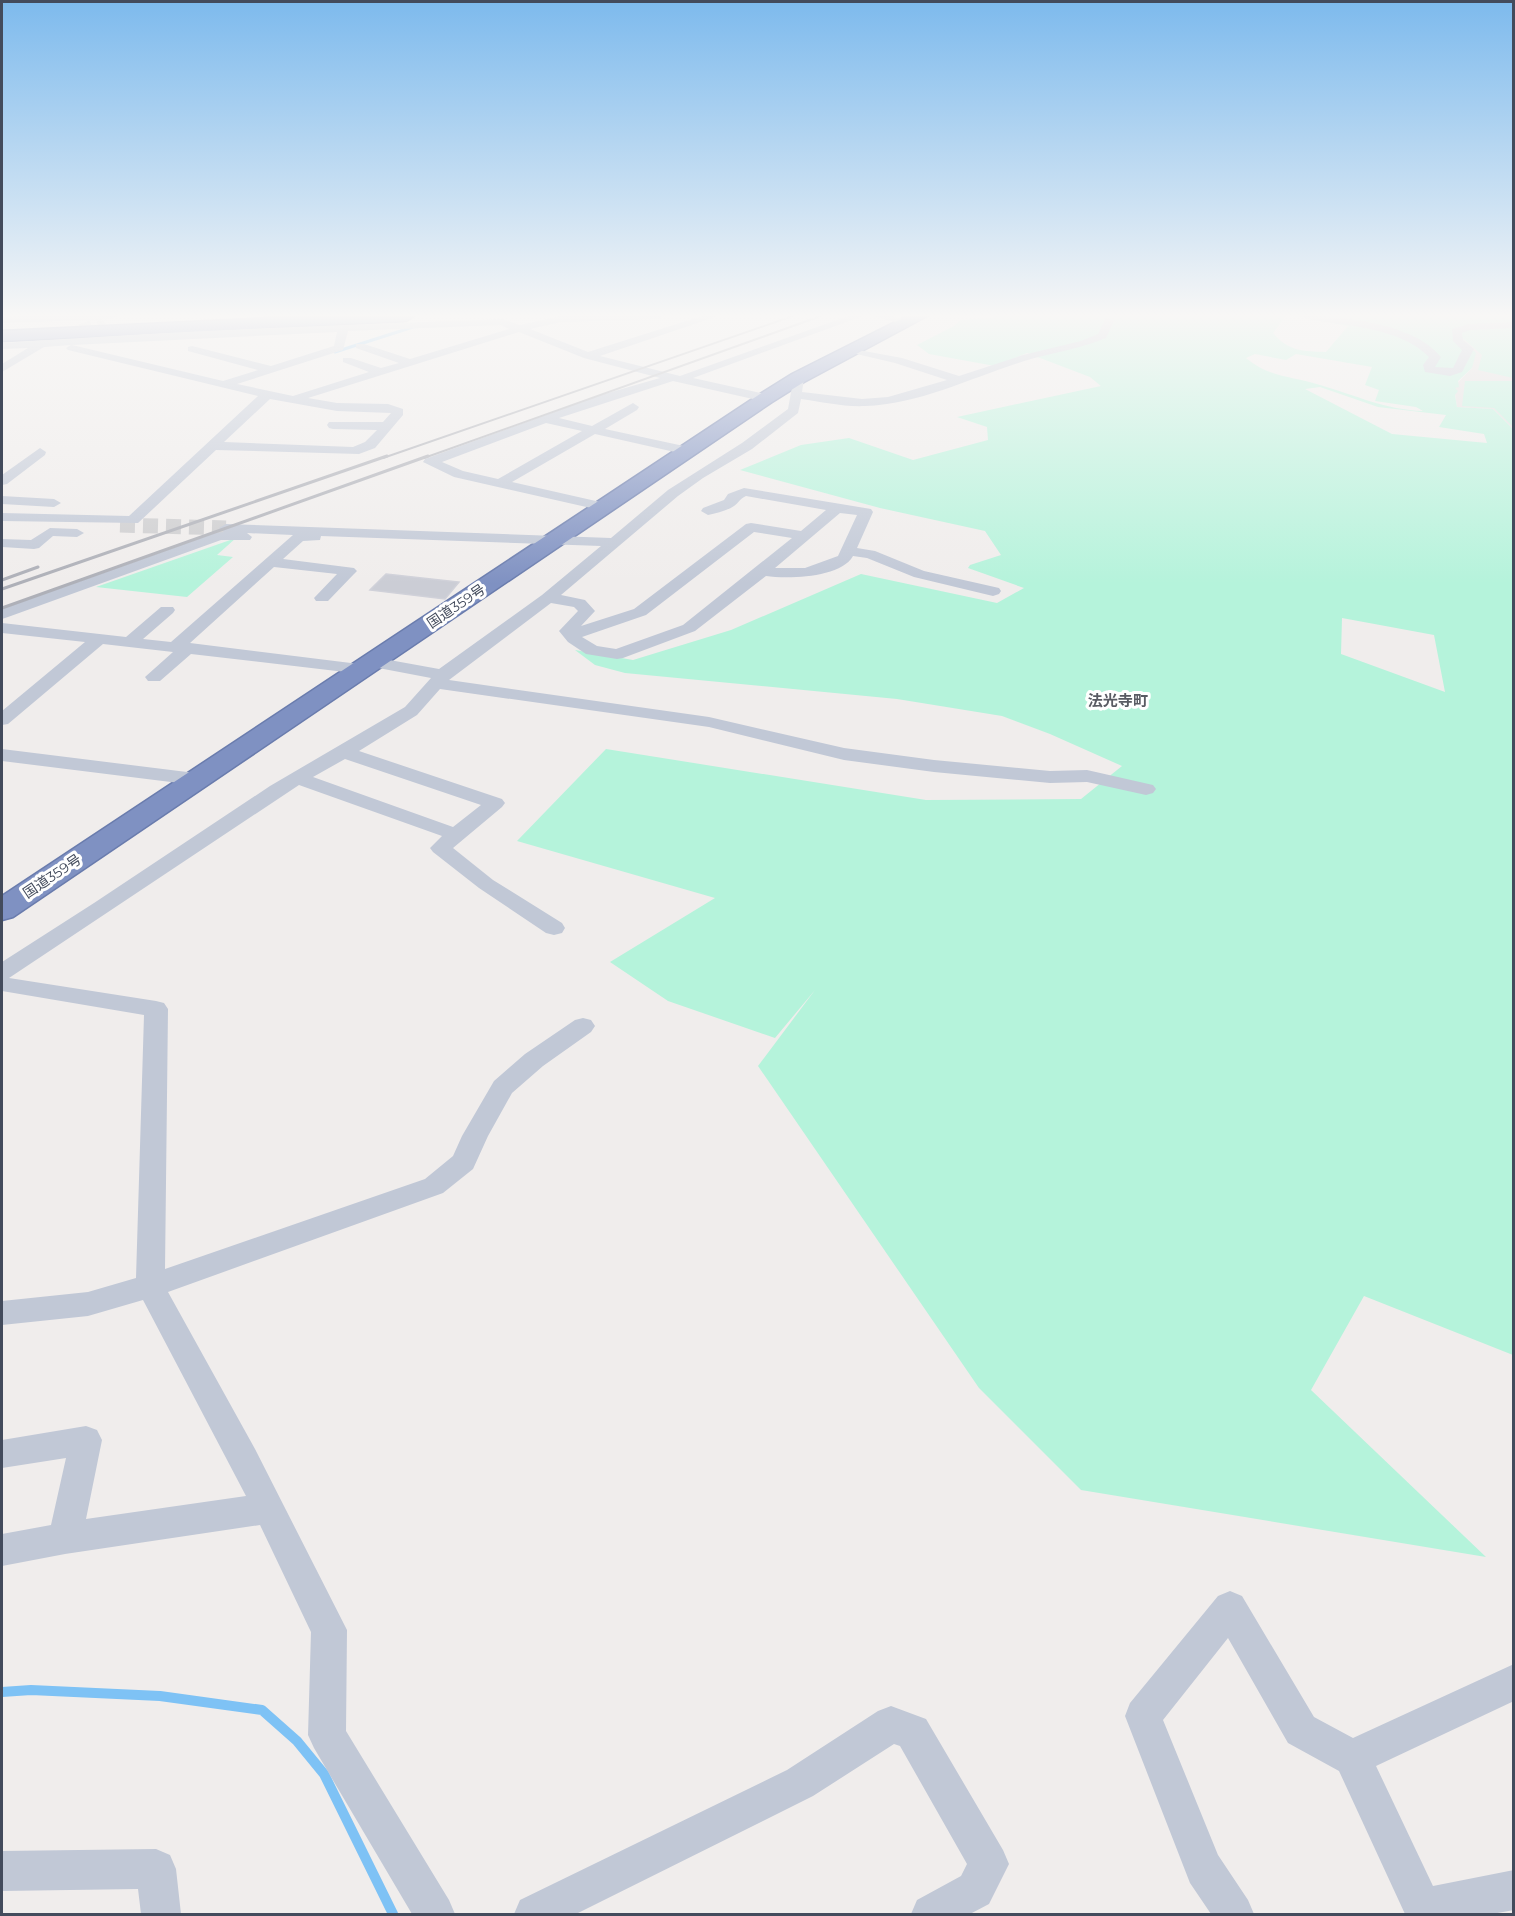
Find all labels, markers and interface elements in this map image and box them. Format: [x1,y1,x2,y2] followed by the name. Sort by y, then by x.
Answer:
[424,580,488,632] street label: 国道359号
[1088,691,1148,710] district label: 法光寺町
[20,850,84,902] street label: 国道359号

